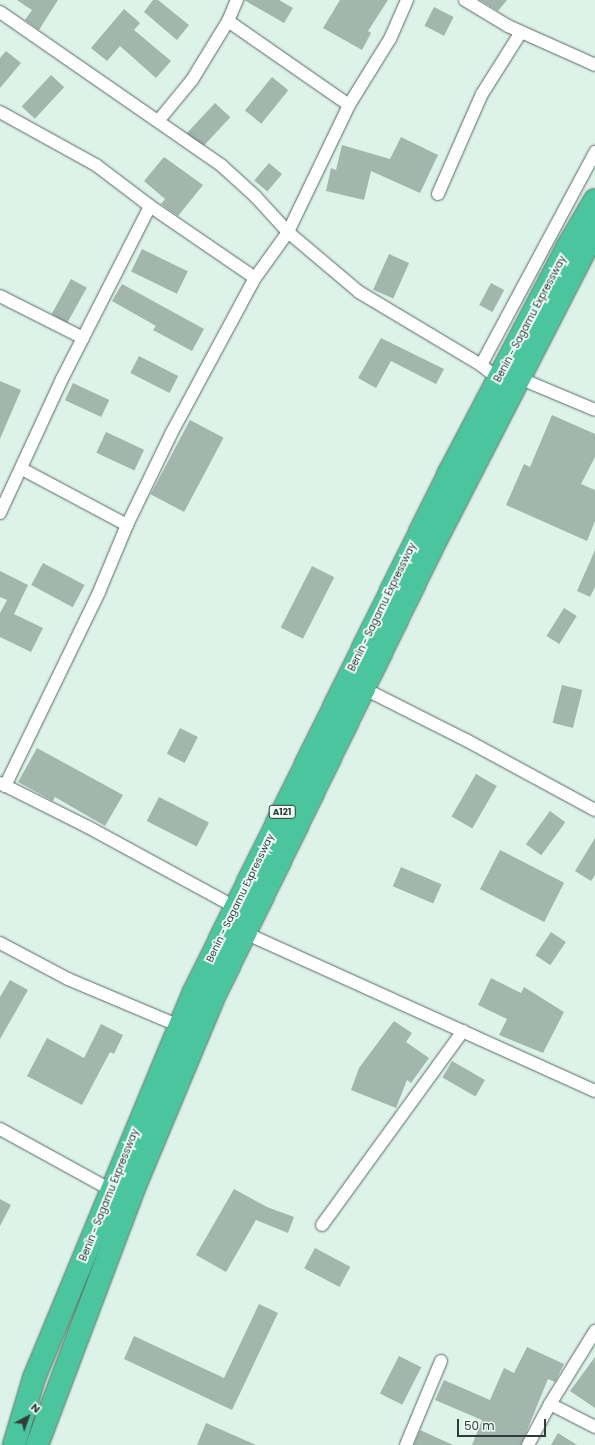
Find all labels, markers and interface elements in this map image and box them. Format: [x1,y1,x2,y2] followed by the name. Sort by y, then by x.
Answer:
[491,254,569,384] street label: Benin - Sagamu Expressway
[346,541,418,673] street label: Benin - Sagamu Expressway
[268,805,296,819] road number: A121
[204,832,276,964] street label: Benin - Sagamu Expressway
[77,1127,141,1263] street label: Benin - Sagamu Expressway
[8,1397,48,1437] north arrow
[27,1399,44,1417] text: N
[459,1411,548,1437] scale bar
[464,1417,495,1434] text: 50 m

